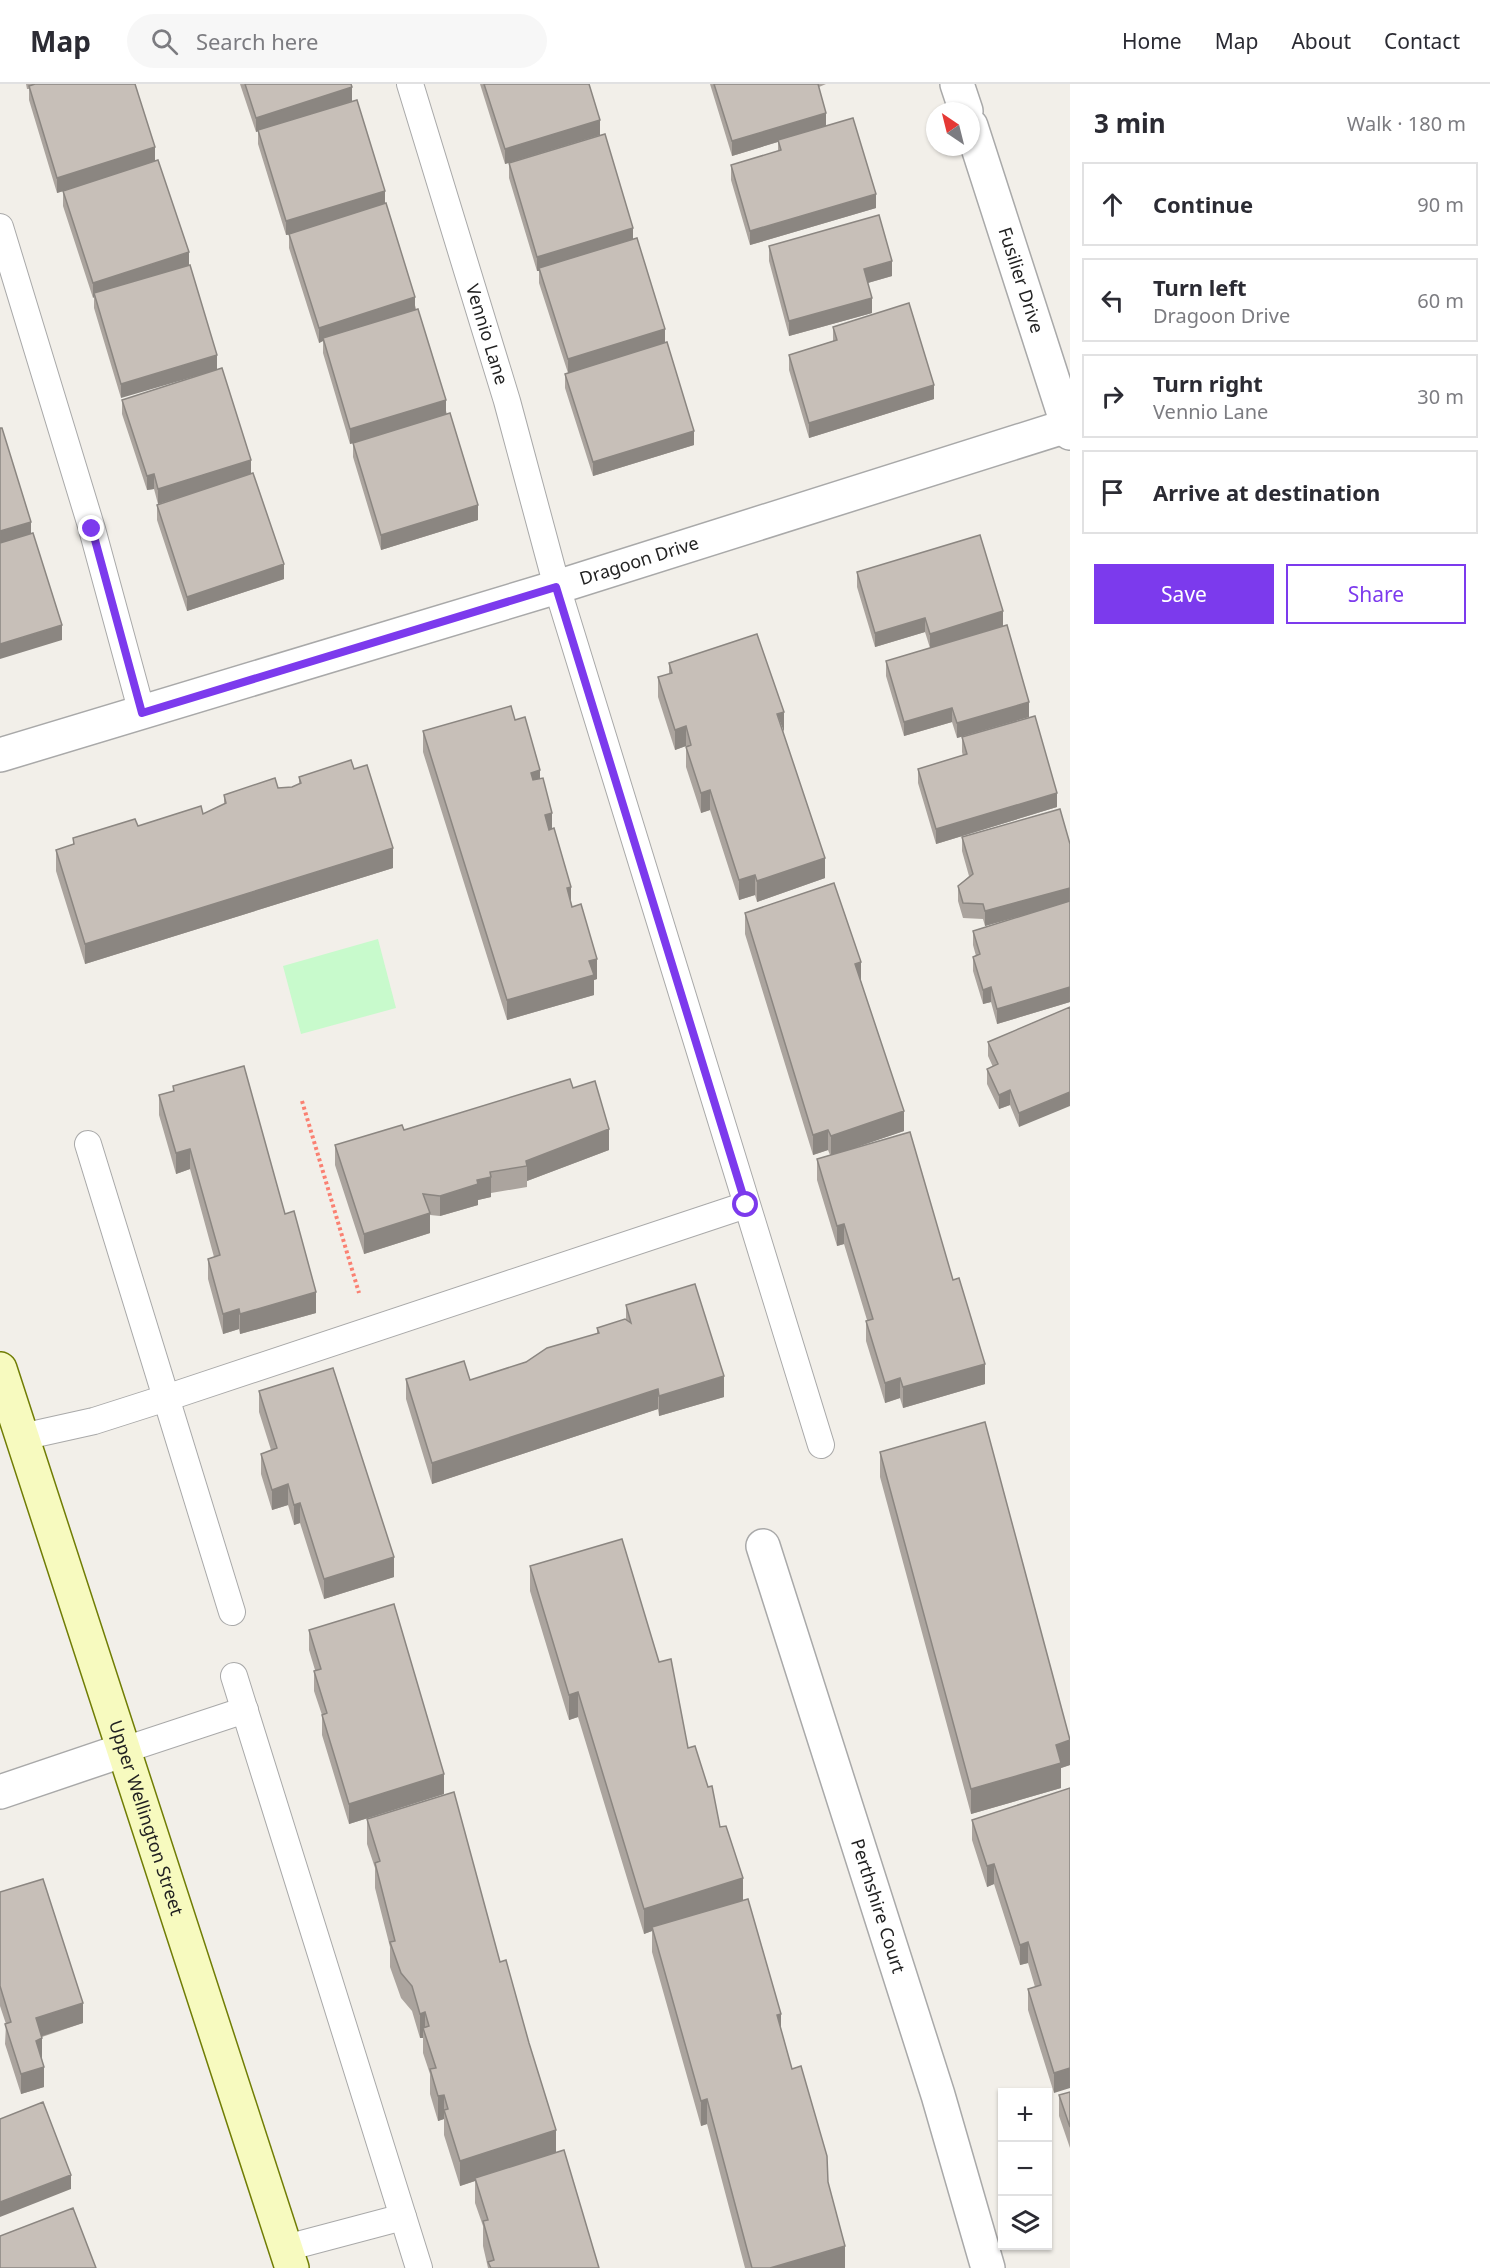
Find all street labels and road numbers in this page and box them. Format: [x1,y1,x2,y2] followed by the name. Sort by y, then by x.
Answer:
[993,224,1050,336] street label: Fusilier Drive
[461,281,514,387] street label: Vennio Lane
[576,530,701,590] street label: Dragoon Drive
[104,1717,190,1919] street label: Upper Wellington Street
[846,1836,912,1977] street label: Perthshire Court

